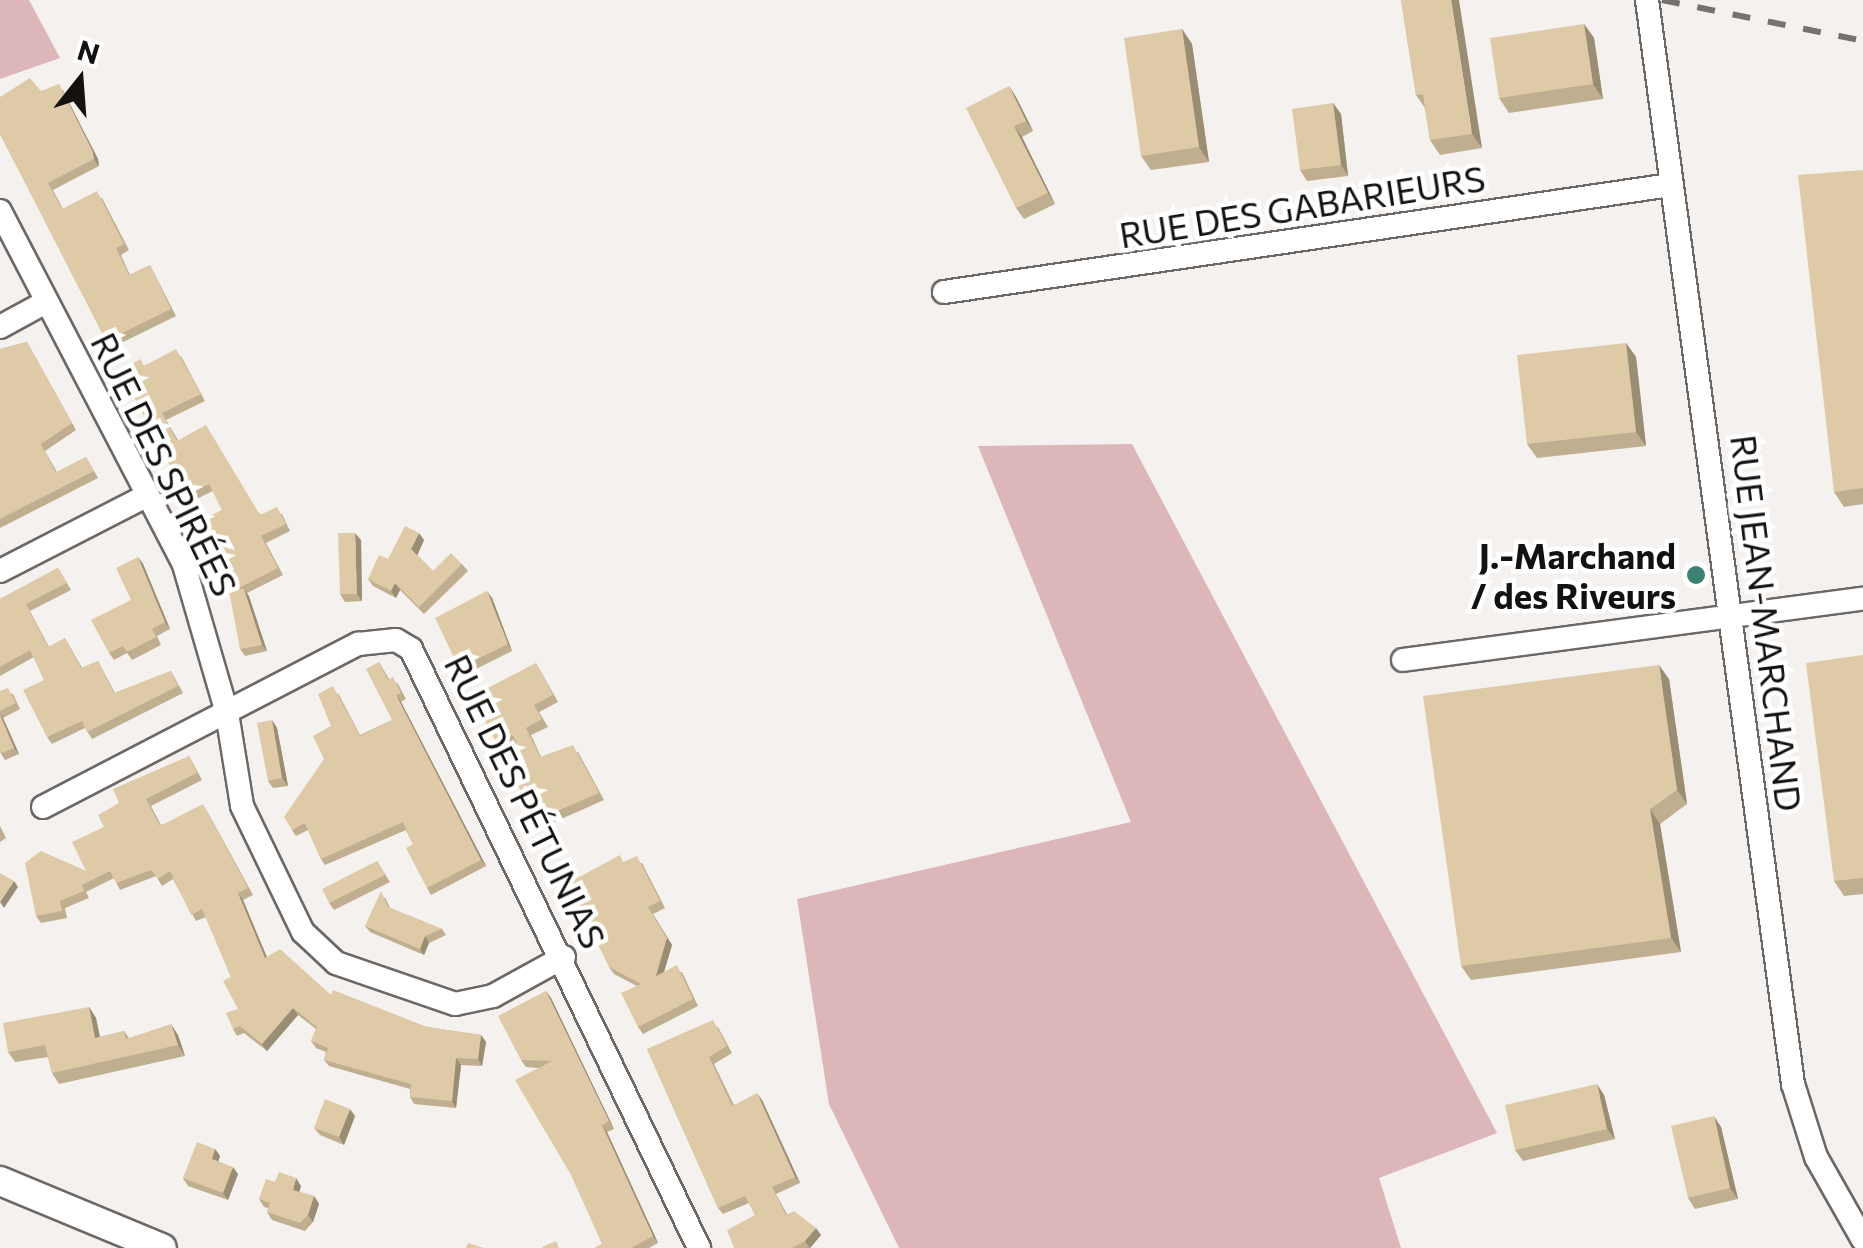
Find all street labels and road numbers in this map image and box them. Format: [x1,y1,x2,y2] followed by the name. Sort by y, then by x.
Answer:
[1116,156,1488,256] street label: RUE DES GABARIEURS
[83,326,247,602] street label: RUE DES SPIRÉES
[1723,432,1811,814] street label: RUE JEAN-MARCHAND
[437,647,615,955] street label: RUE DES PÉTUNIAS

